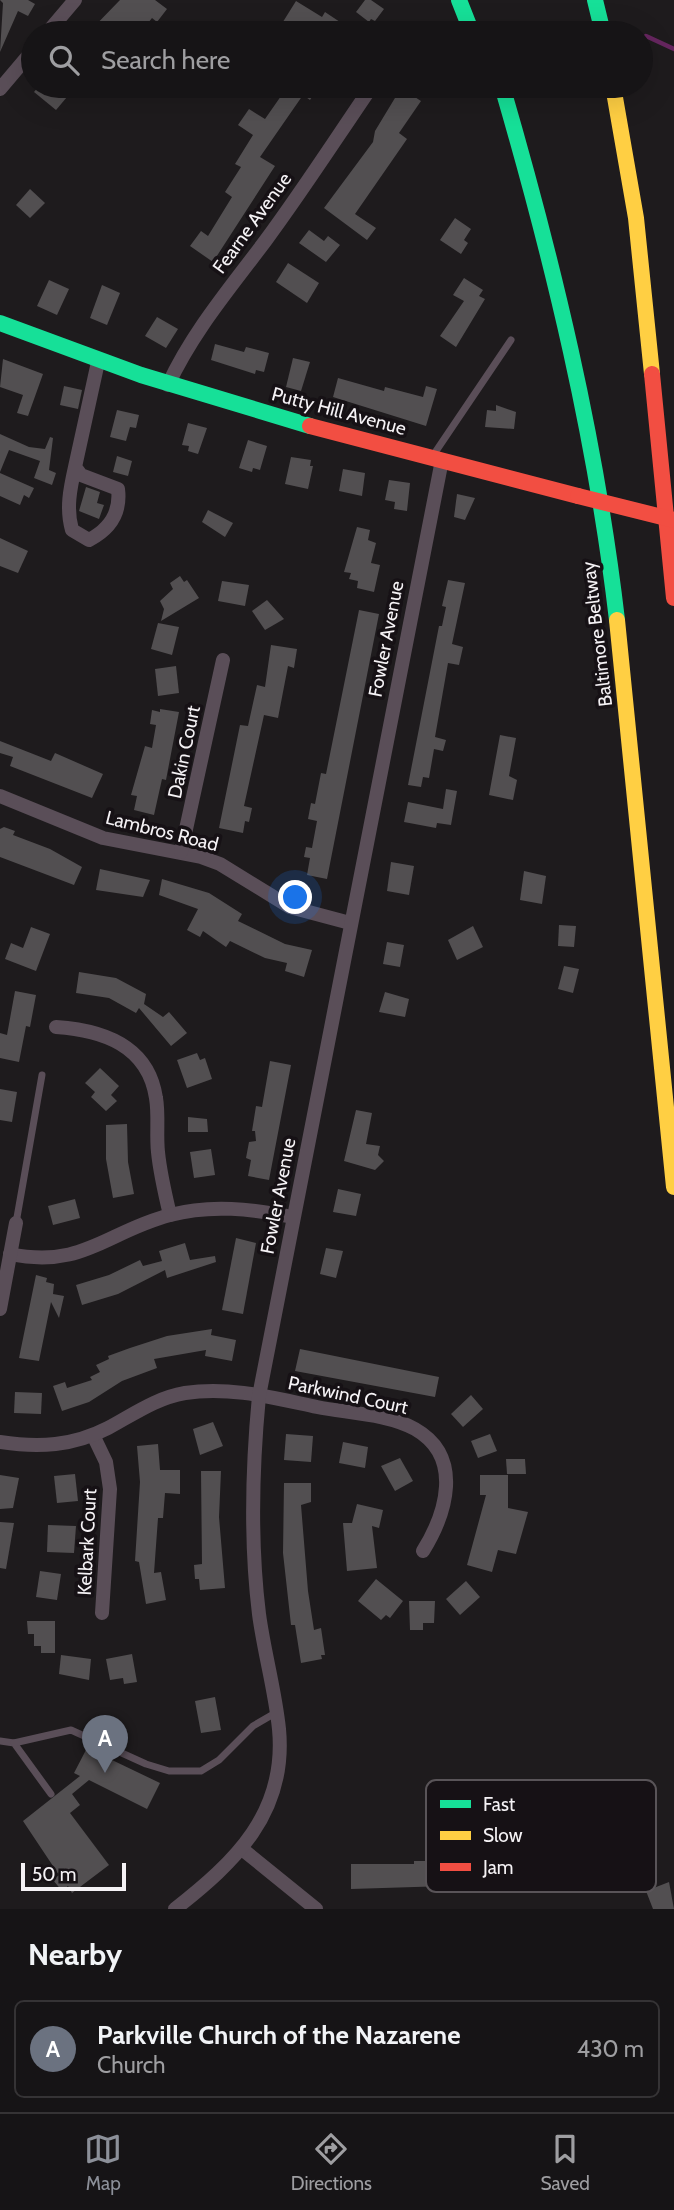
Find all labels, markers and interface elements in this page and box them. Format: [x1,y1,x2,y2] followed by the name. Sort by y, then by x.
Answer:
[21,21,653,98] search box
[45,41,83,79] icon: search
[101,44,230,76] text: Search here
[208,168,296,278] street label: Fearne Avenue
[269,382,409,440] street label: Putty Hill Avenue
[577,560,617,708] street label: Baltimore Beltway
[363,579,409,699] street label: Fowler Avenue
[163,703,205,801] street label: Dakin Court
[103,806,221,856] street label: Lambros Road
[278,880,312,914] your location
[255,1136,301,1256] street label: Fowler Avenue
[286,1371,411,1419] street label: Parkwind Court
[73,1487,101,1596] street label: Kelbark Court
[82,1715,128,1773] pin: A
[426,1780,656,1892] legend
[483,1793,516,1816] text: Fast
[483,1824,523,1847] text: Slow
[482,1856,513,1879] text: Jam
[21,1860,126,1892] scale bar
[32,1863,76,1886] text: 50 m
[28,1936,122,1973] text: Nearby
[97,2019,461,2051] text: Parkville Church of the Nazarene
[46,2035,60,2063] text: A
[577,2035,644,2063] text: 430 m
[97,2051,166,2079] text: Church
[84,2130,122,2195] tab: Map
[291,2130,372,2195] tab: Directions
[540,2130,590,2195] tab: Saved

